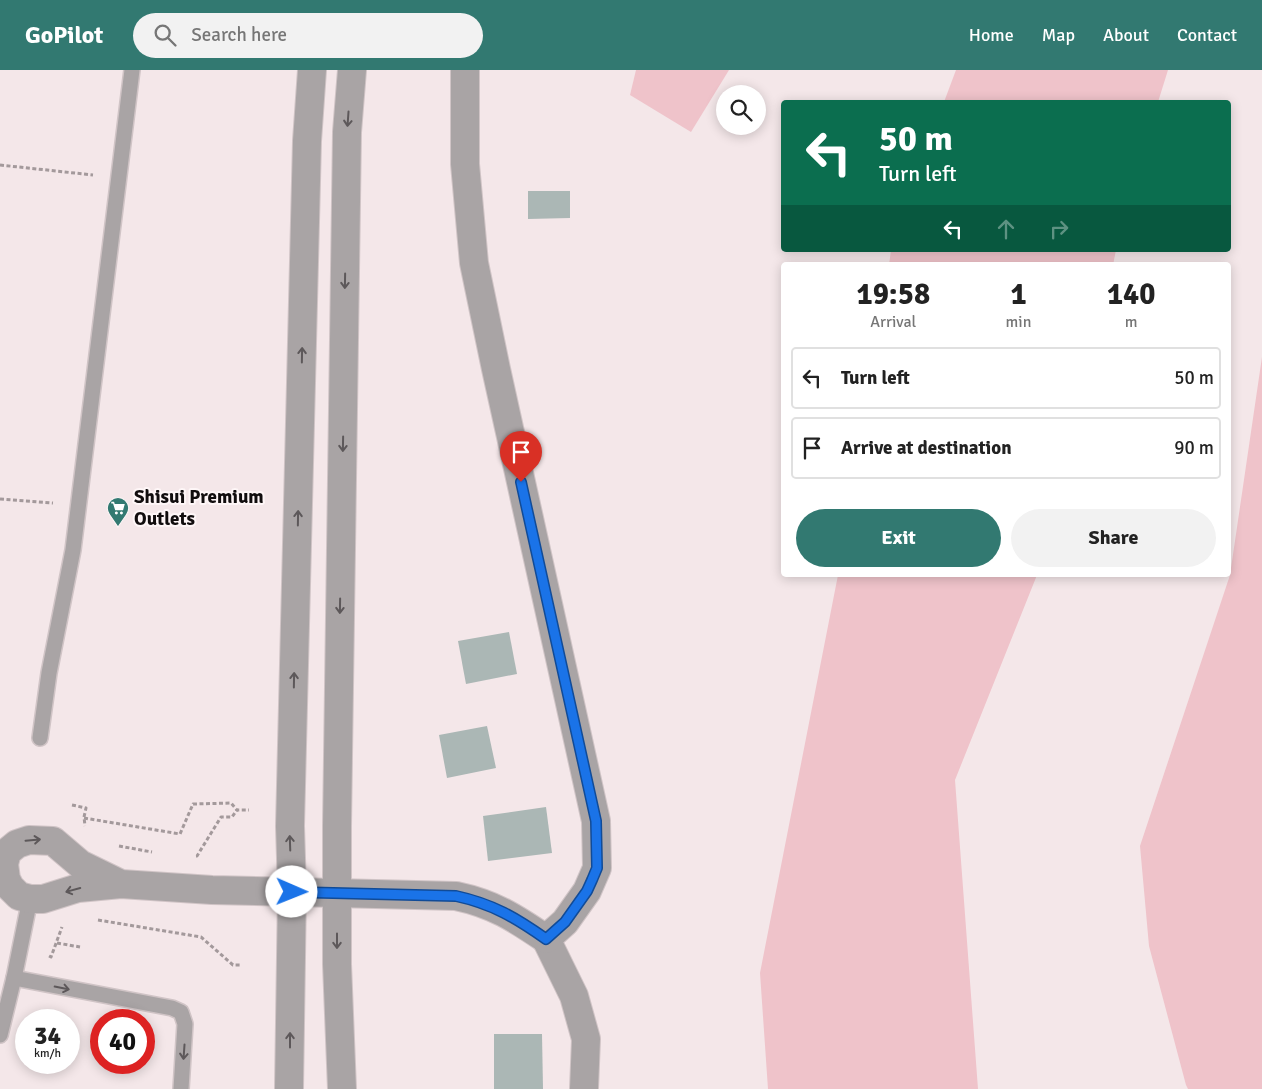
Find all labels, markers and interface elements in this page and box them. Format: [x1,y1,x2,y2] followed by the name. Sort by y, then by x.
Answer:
[133,13,483,58] search box
[25,20,103,50] text: GoPilot
[151,21,179,49] icon: search
[191,23,287,47] text: Search here
[969,24,1014,46] text: Home
[1042,24,1075,46] text: Map
[1103,24,1149,46] text: About
[1177,24,1237,46] text: Contact
[716,85,766,135] map controls
[716,85,766,135] button: search
[344,110,353,126] one-way arrow
[879,117,953,160] text: 50 m
[796,120,861,185] icon: left
[879,160,957,187] text: Turn left
[939,215,967,243] icon: left
[992,215,1020,243] icon: ahead
[1045,215,1073,243] icon: right
[340,272,350,289] one-way arrow
[856,276,930,313] text: 19:58
[1010,276,1027,313] text: 1
[1107,276,1155,313] text: 140
[870,312,916,332] text: Arrival
[1006,312,1031,332] text: min
[1125,312,1138,332] text: m
[297,348,307,364] one-way arrow
[798,364,826,392] icon: left
[841,366,910,390] text: Turn left
[1174,366,1214,390] text: 50 m
[500,431,542,482] pin
[798,434,826,462] icon: arrive
[338,435,348,451] one-way arrow
[841,436,1012,460] text: Arrive at destination
[1174,436,1214,460] text: 90 m
[507,438,535,466] icon: arrive
[134,485,264,531] place label: Shisui Premium Outlets
[106,496,130,527] supermarket icon: Shisui Premium Outlets
[796,509,1001,567] button: Exit
[1011,509,1216,567] button: Share
[293,510,302,526] one-way arrow
[335,598,345,614] one-way arrow
[289,673,298,689] one-way arrow
[286,835,295,851] one-way arrow
[25,836,41,845] one-way arrow
[265,865,317,917] position arrow
[65,885,81,895] one-way arrow
[332,932,342,949] one-way arrow
[53,983,69,993] one-way arrow
[90,1009,155,1074] speed limit sign: 40
[34,1020,61,1051] text: 34
[285,1033,294,1049] one-way arrow
[179,1043,188,1059] one-way arrow
[34,1046,61,1061] text: km/h

